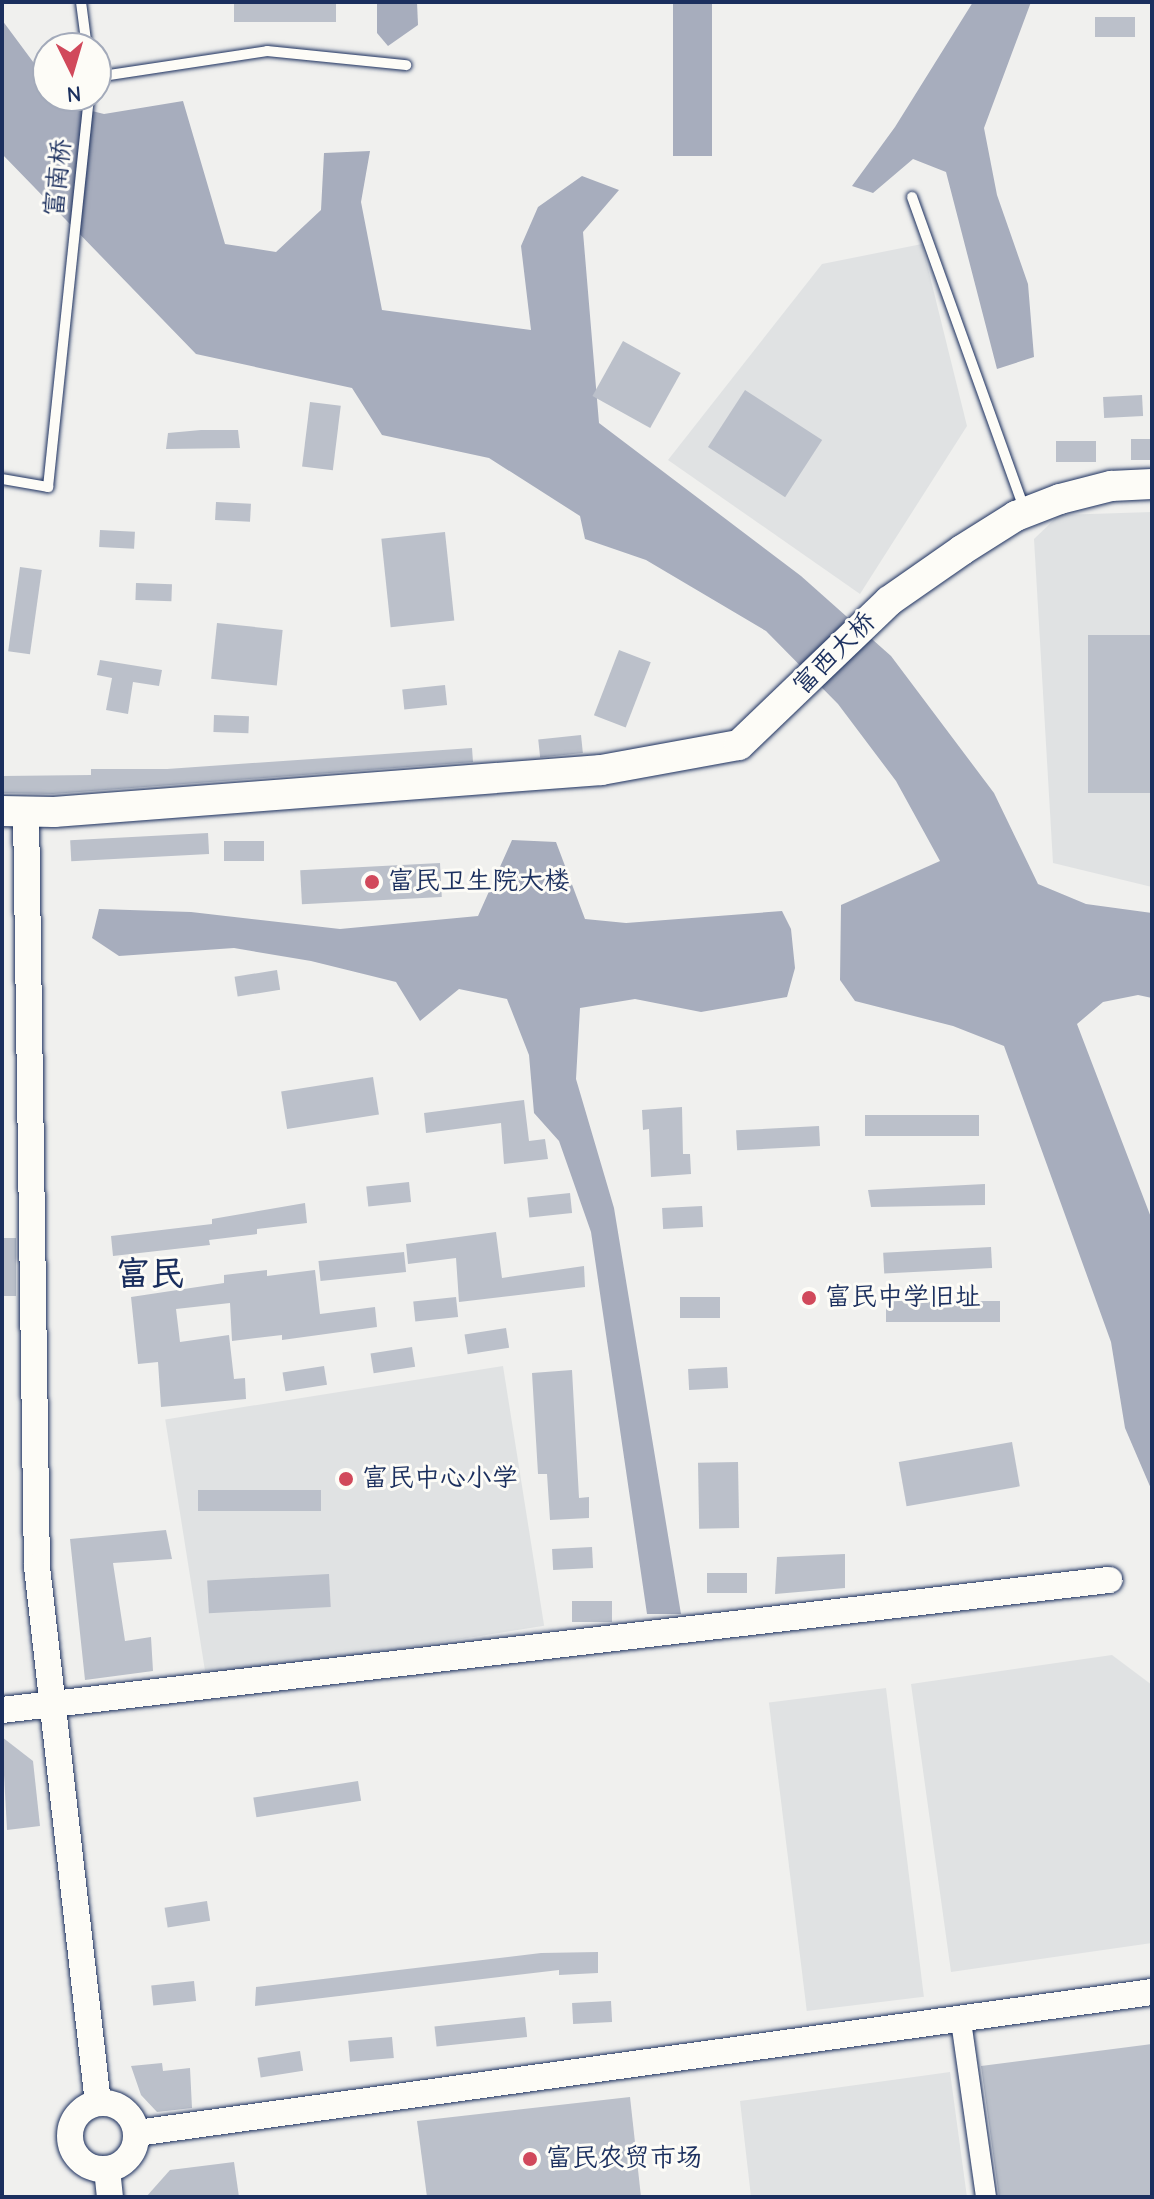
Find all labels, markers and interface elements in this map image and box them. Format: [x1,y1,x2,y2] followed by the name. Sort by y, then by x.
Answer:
[32,32,112,112] north arrow
[66,80,82,107] text: N
[39,138,79,218] street label: 富南桥
[787,606,883,702] street label: 富西大桥
[388,866,570,898] place label: 富民卫生院大楼
[363,873,381,891] marker: 富民卫生院大楼
[116,1255,184,1295] district label: 富民
[825,1282,981,1314] place label: 富民中学旧址
[800,1289,818,1307] marker: 富民中学旧址
[362,1463,518,1495] place label: 富民中心小学
[337,1470,355,1488] marker: 富民中心小学
[546,2143,702,2175] place label: 富民农贸市场
[521,2150,539,2168] marker: 富民农贸市场

